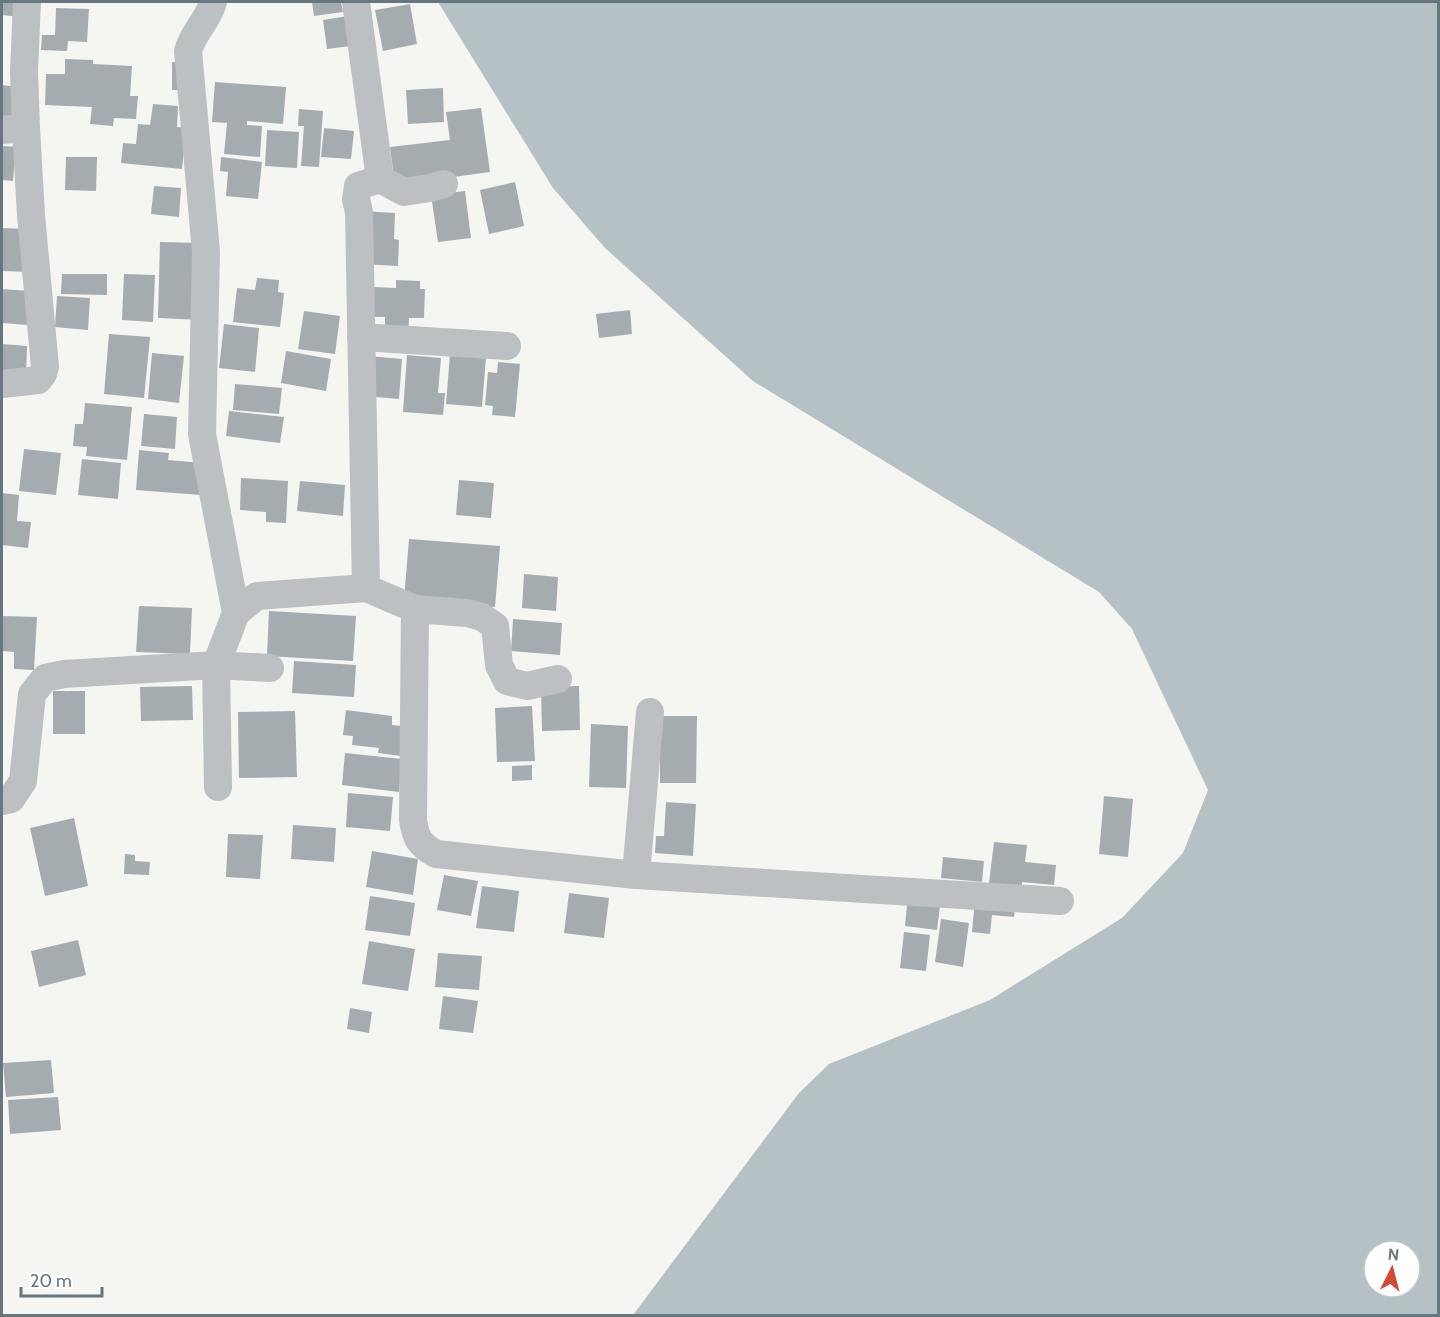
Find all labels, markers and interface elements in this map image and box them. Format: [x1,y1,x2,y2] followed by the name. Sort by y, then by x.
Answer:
[1362,1239,1422,1299] north arrow
[1387,1245,1400,1265] text: N
[21,1260,102,1298] scale bar
[30,1270,72,1292] text: 20 m

